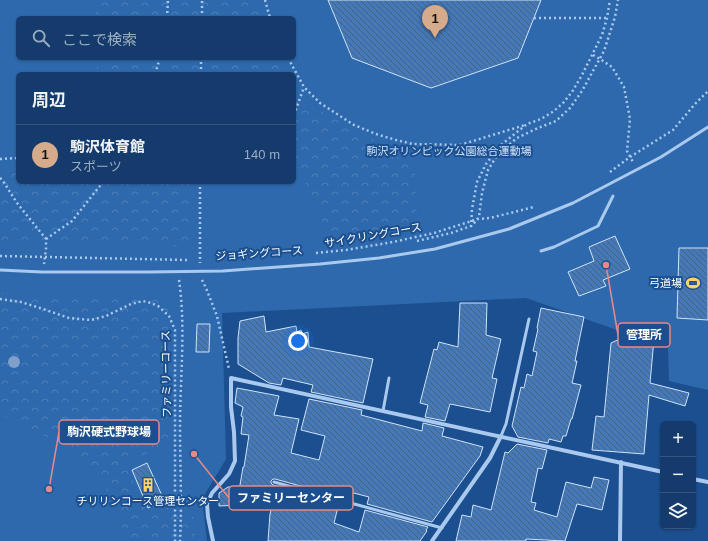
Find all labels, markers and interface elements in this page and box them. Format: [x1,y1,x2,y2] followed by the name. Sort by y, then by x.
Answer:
[422,5,448,38] pin: 1
[16,16,296,60] search box
[30,27,52,49] icon: search
[62,31,137,48] text: ここで検索
[32,91,66,110] text: 周辺
[70,138,145,155] text: 駒沢体育館
[367,145,532,157] park label: 駒沢オリンピック公園総合運動場
[41,147,49,162] text: 1
[244,147,280,162] text: 140 m
[70,159,122,174] text: スポーツ
[324,221,422,249] street label: サイクリングコース
[215,244,303,262] street label: ジョギングコース
[685,275,701,291] sports icon: 弓道場
[649,277,682,289] place label: 弓道場
[618,323,670,347] callout: 管理所
[626,328,662,342] text: 管理所
[159,330,173,418] street label: ファミリーコース
[288,331,308,351] your location
[59,420,159,444] callout: 駒沢硬式野球場
[660,421,696,529] map controls
[660,421,696,457] button: +
[67,425,151,439] text: 駒沢硬式野球場
[660,457,696,493] button: −
[140,477,156,493] building icon: チリリンコース管理センター
[229,486,353,510] callout: ファミリーセンター
[237,491,345,505] text: ファミリーセンター
[660,493,696,529] button: layers
[77,495,219,507] place label: チリリンコース管理センター

